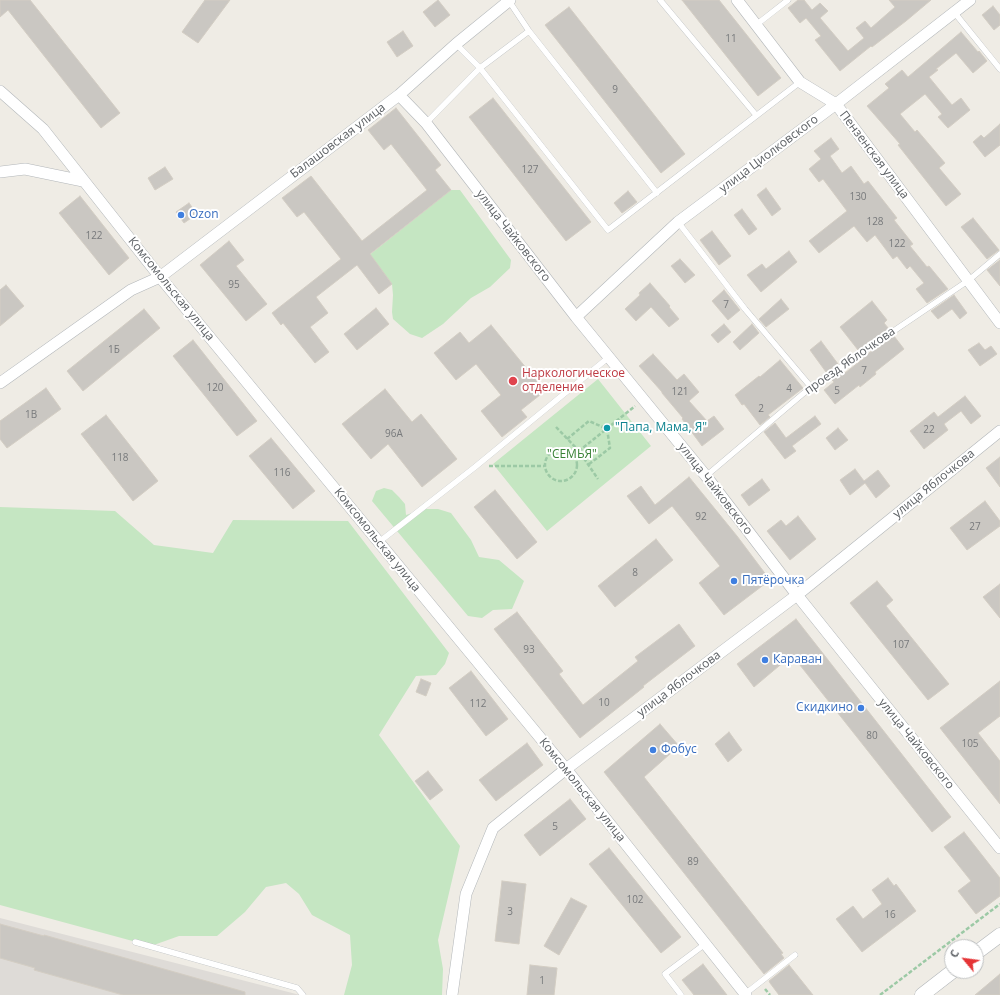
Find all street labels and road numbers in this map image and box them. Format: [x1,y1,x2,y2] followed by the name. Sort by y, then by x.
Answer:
[288,101,388,181] street label: Балашовская улица
[836,108,912,202] street label: Пензенская улица
[717,112,821,196] street label: улица Циолковского
[473,187,553,285] street label: улица Чайковского
[125,234,217,344] street label: Комсомольская улица
[802,324,898,398] street label: проезд Яблочкова
[675,440,755,538] street label: улица Чайковского
[890,447,978,521] street label: улица Яблочкова
[331,485,423,595] street label: Комсомольская улица
[634,648,724,720] street label: улица Яблочкова
[875,696,957,792] street label: улица Чайковского
[536,735,628,845] street label: Комсомольская улица

